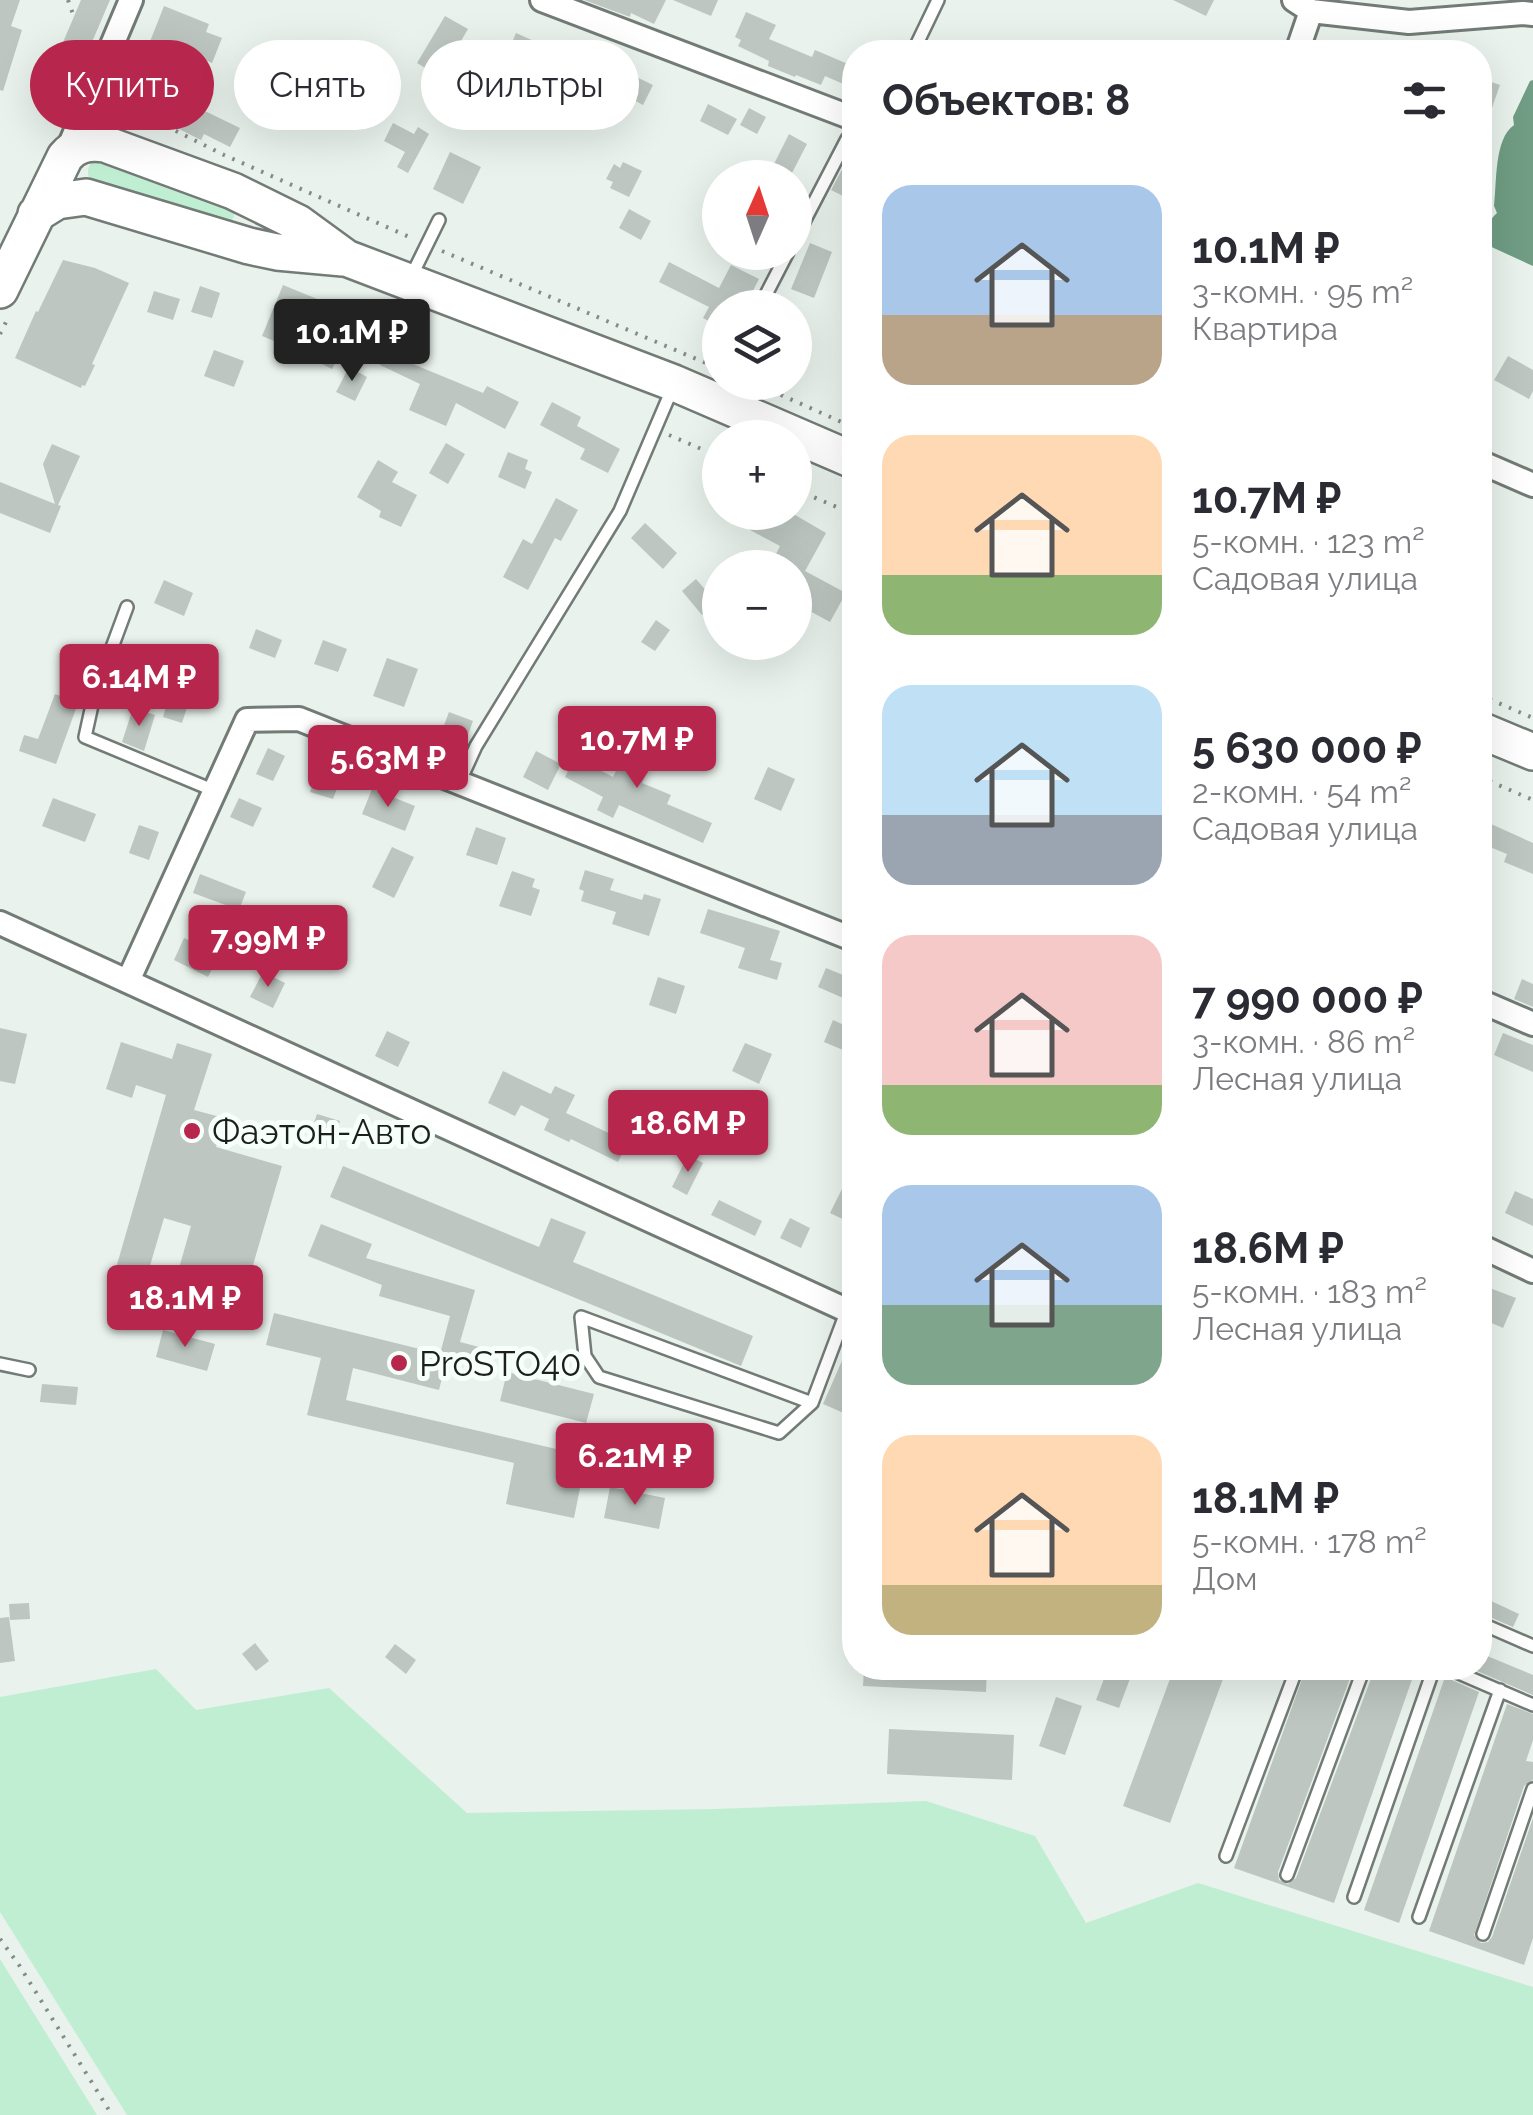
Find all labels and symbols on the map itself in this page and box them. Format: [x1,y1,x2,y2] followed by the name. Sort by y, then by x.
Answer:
[702,160,812,270] north arrow
[260,299,444,384] pin: 10.1M ₽
[47,644,231,729] pin: 6.14M ₽
[545,706,729,791] pin: 10.7M ₽
[296,725,480,810] pin: 5.63M ₽
[176,905,360,990] pin: 7.99M ₽
[596,1090,780,1175] pin: 18.6M ₽
[212,1111,431,1152] place label: Фаэтон-Авто
[181,1120,203,1142] marker: Фаэтон-Авто
[93,1265,277,1350] pin: 18.1M ₽
[419,1343,581,1384] place label: ProSTO40
[388,1352,410,1374] marker: ProSTO40
[543,1423,727,1508] pin: 6.21M ₽

